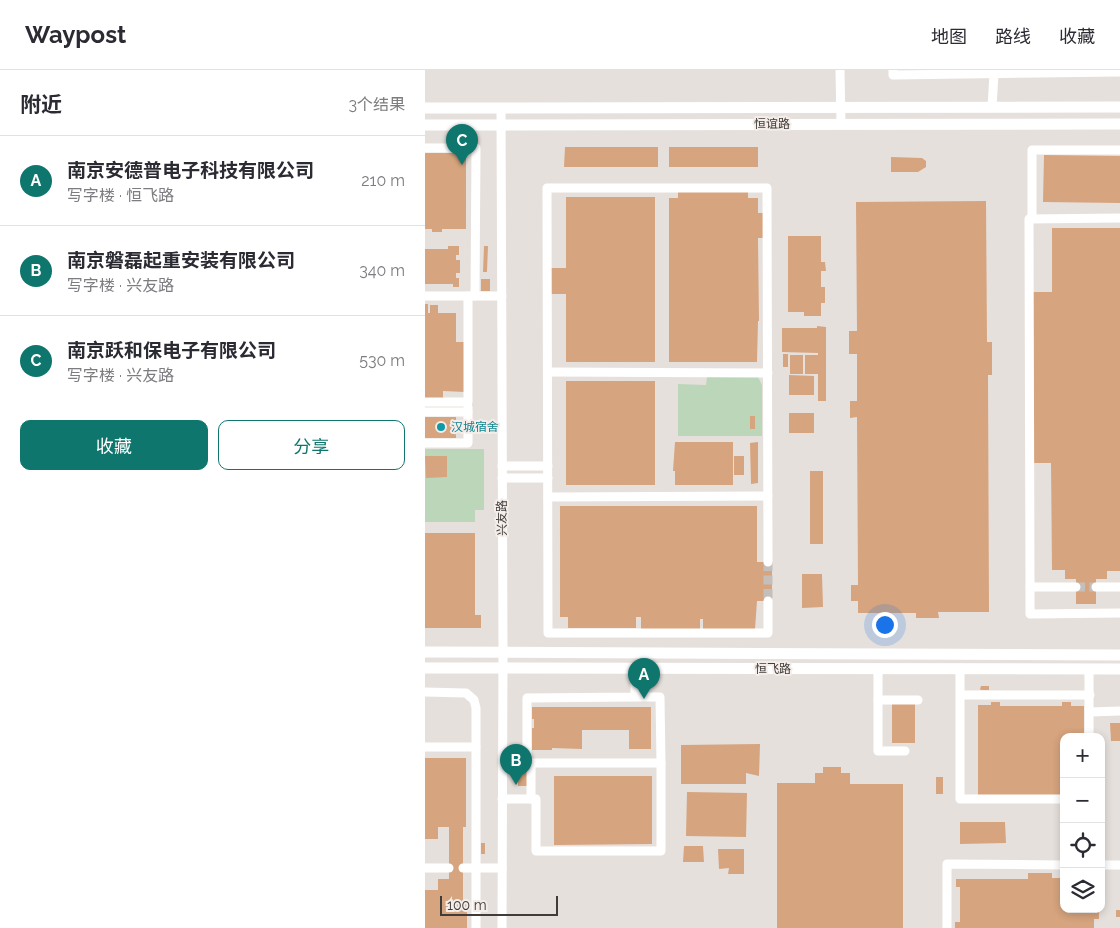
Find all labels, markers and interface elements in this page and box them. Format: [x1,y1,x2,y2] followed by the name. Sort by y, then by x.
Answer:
[25,20,126,49] text: Waypost
[931,26,967,47] text: 地图
[995,26,1031,47] text: 路线
[1059,26,1095,47] text: 收藏
[20,92,62,117] text: 附近
[348,95,405,114] text: 3个结果
[754,117,790,131] street label: 恒谊路
[446,124,478,165] pin: C
[67,159,314,181] text: 南京安德普电子科技有限公司
[31,171,41,190] text: A
[361,171,405,190] text: 210 m
[67,186,174,205] text: 写字楼 · 恒飞路
[67,249,295,271] text: 南京磐磊起重安装有限公司
[31,261,41,280] text: B
[359,261,405,280] text: 340 m
[67,276,174,295] text: 写字楼 · 兴友路
[67,339,276,361] text: 南京跃和保电子有限公司
[31,351,41,370] text: C
[359,351,405,370] text: 530 m
[67,366,174,385] text: 写字楼 · 兴友路
[20,420,208,470] button: 收藏
[218,420,405,470] button: 分享
[451,420,499,434] place label: 汉城宿舍
[435,421,447,433] marker: 汉城宿舍
[495,500,509,536] street label: 兴友路
[872,612,898,638] your location
[628,658,660,699] pin: A
[755,662,791,676] street label: 恒飞路
[1060,733,1105,913] map controls
[1060,733,1105,778] button: +
[500,744,532,785] pin: B
[1060,778,1105,823] button: −
[1060,823,1105,868] button: locate
[1060,868,1105,913] button: layers
[440,893,557,916] scale bar
[447,897,487,913] text: 100 m

